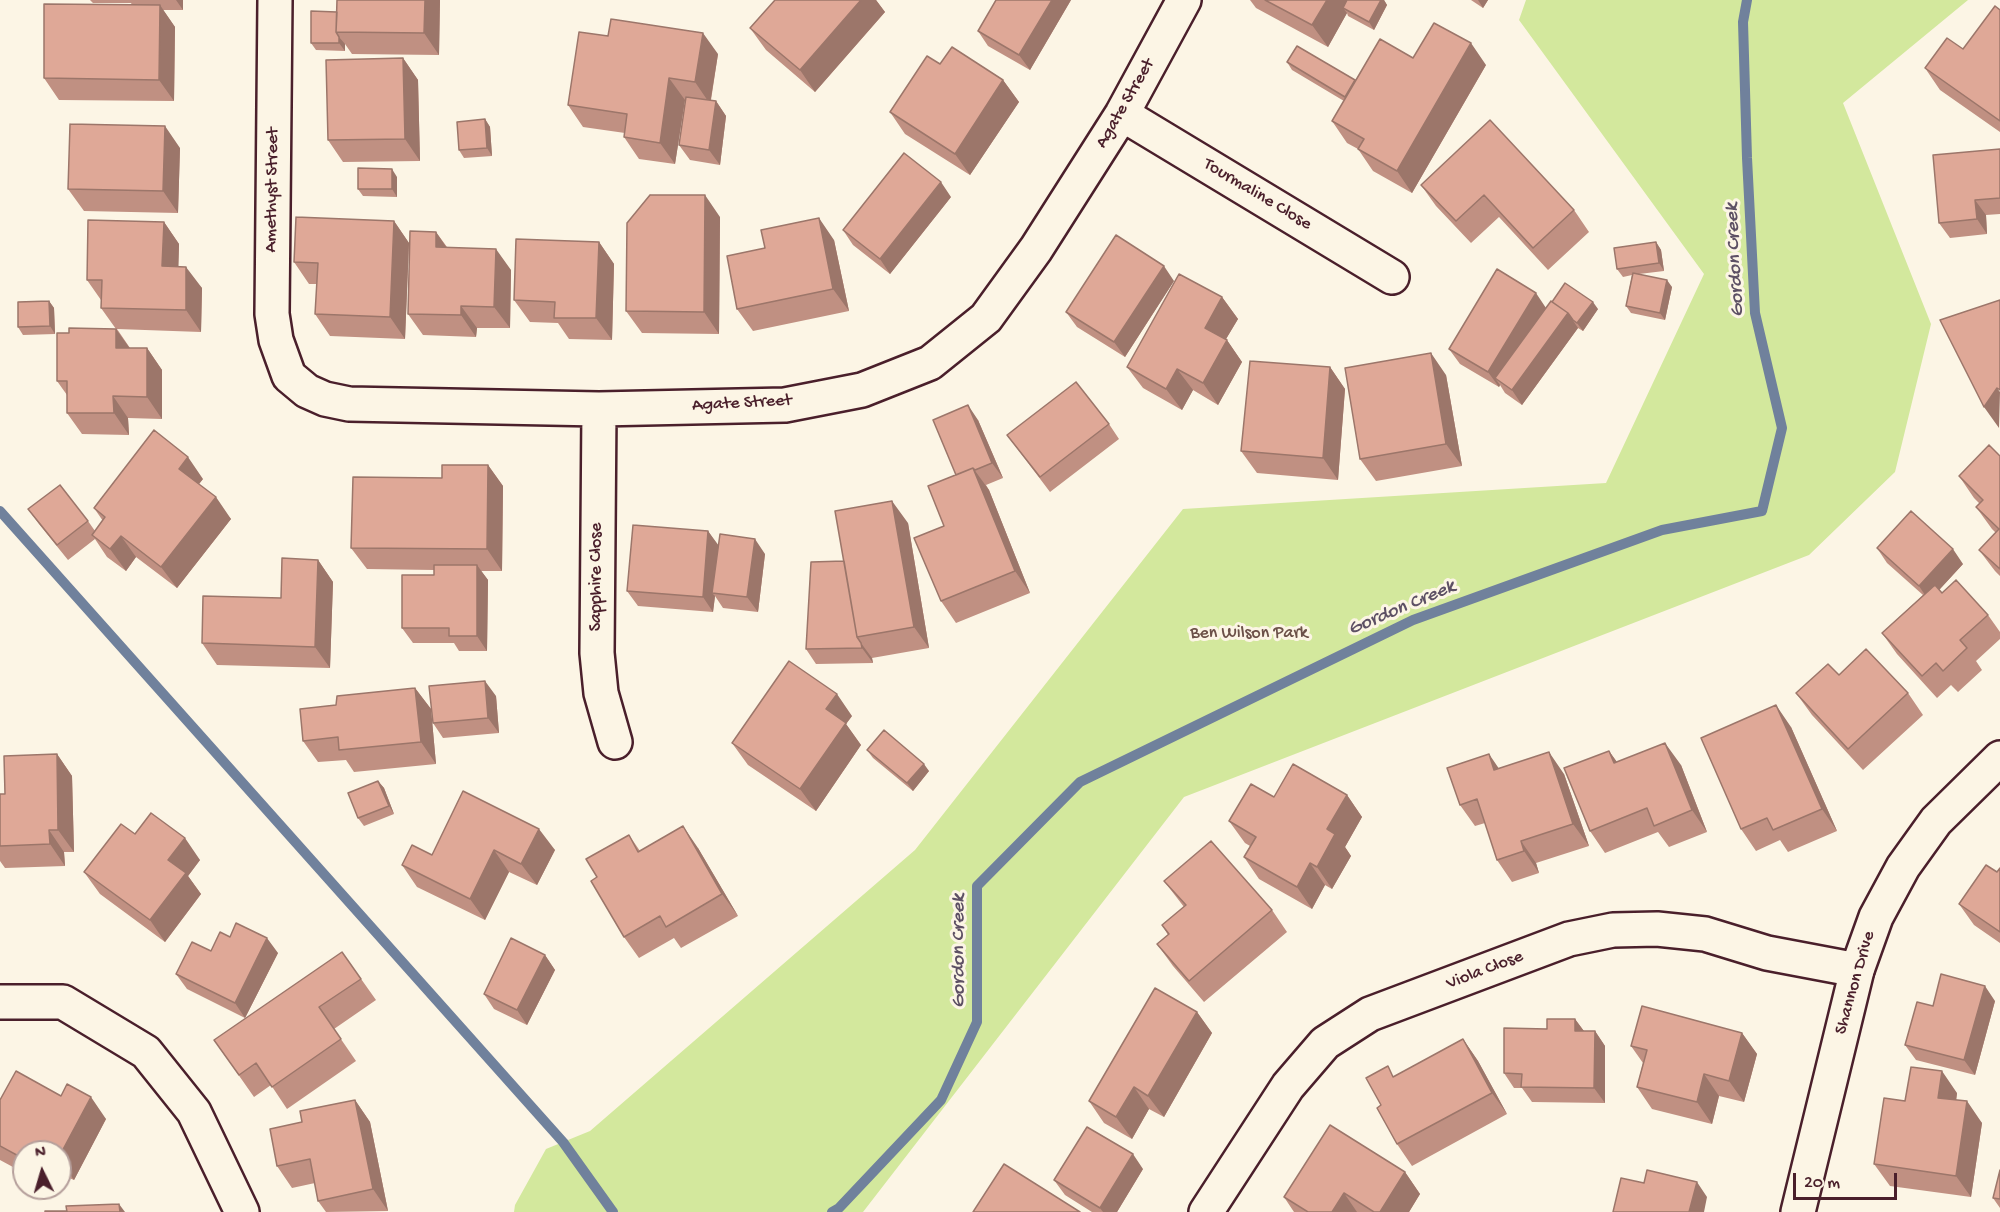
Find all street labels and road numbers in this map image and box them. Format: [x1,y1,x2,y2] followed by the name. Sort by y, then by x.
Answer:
[1092,55,1160,153] street label: Agate Street
[261,127,285,253] street label: Amethyst Street
[1199,154,1315,236] street label: Tourmaline Close
[692,391,792,417] street label: Agate Street
[586,523,608,631] street label: Sapphire Close
[1831,929,1881,1037] street label: Shannon Drive
[1444,947,1526,995] street label: Viola Close

